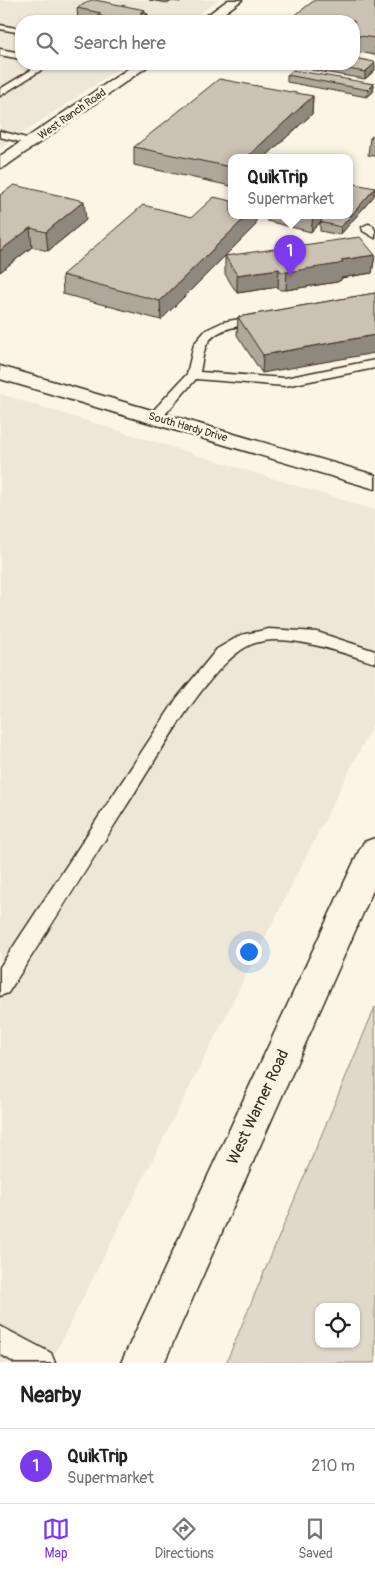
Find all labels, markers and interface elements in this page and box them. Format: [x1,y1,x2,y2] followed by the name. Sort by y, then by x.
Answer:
[15,15,360,70] search box
[33,29,61,57] icon: search
[73,31,166,55] text: Search here
[36,86,108,142] street label: West Ranch Road
[228,154,353,219] popup
[247,165,308,189] text: QuikTrip
[247,189,334,209] text: Supermarket
[274,235,306,276] pin: 1
[147,410,230,445] street label: South Hardy Drive
[236,939,262,965] your location
[223,1046,293,1168] street label: West Warner Road
[315,1303,360,1348] map controls
[315,1303,360,1348] button: locate
[20,1382,81,1409] text: Nearby
[67,1444,128,1468] text: QuikTrip
[33,1456,39,1476] text: 1
[311,1456,355,1476] text: 210 m
[67,1468,154,1488] text: Supermarket
[42,1515,70,1562] tab: Map
[154,1515,214,1562] tab: Directions
[298,1515,333,1562] tab: Saved

